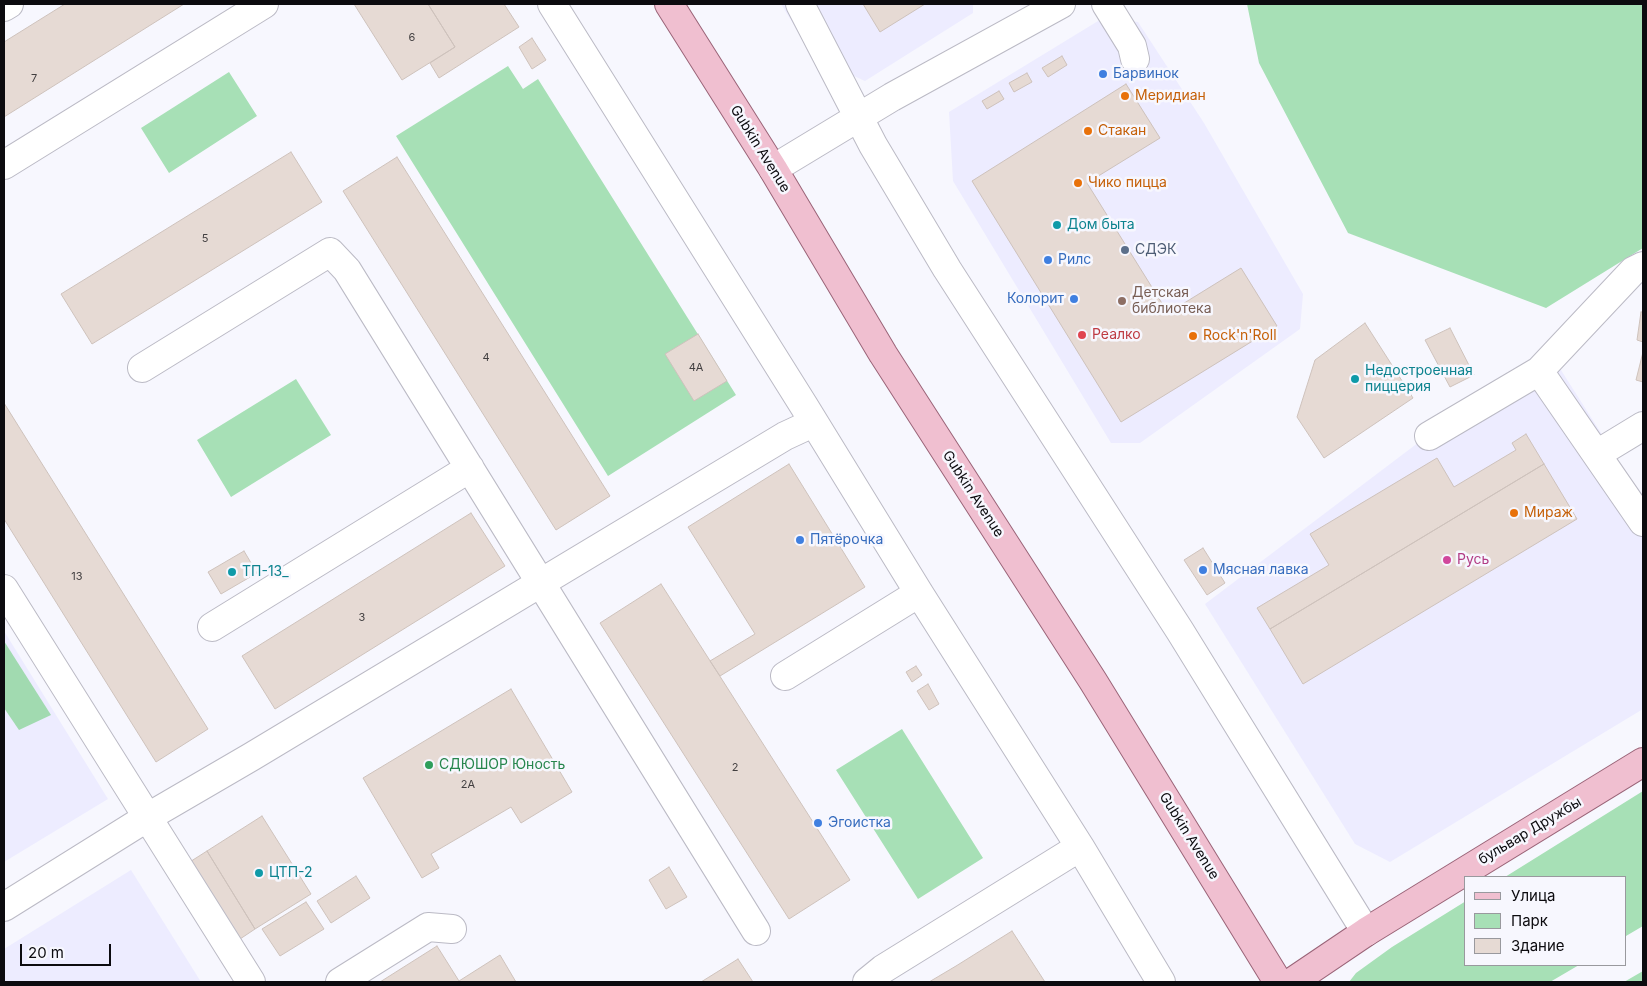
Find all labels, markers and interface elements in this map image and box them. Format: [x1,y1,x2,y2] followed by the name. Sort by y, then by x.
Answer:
[409,31,415,45] house number: 6
[1113,66,1179,82] place label: Барвинок
[1097,68,1109,80] marker: Барвинок
[31,72,37,86] house number: 7
[1135,88,1206,104] place label: Меридиан
[1119,90,1131,102] marker: Меридиан
[726,102,794,196] street label: Gubkin Avenue
[1098,123,1146,139] place label: Стакан
[1082,125,1094,137] marker: Стакан
[1088,175,1167,191] place label: Чико пицца
[1072,177,1084,189] marker: Чико пицца
[1067,217,1135,233] place label: Дом быта
[1051,219,1063,231] marker: Дом быта
[202,232,208,246] house number: 5
[1135,242,1176,258] place label: СДЭК
[1119,244,1131,256] marker: СДЭК
[1058,252,1091,268] place label: Рилс
[1042,254,1054,266] marker: Рилс
[1132,285,1211,318] place label: Детская библиотека
[1007,291,1064,307] place label: Колорит
[1068,293,1080,305] marker: Колорит
[1116,295,1128,307] marker: Детская библиотека
[1092,327,1141,343] place label: Реалко
[1203,328,1277,344] place label: Rock'n'Roll
[1076,329,1088,341] marker: Реалко
[1187,330,1199,342] marker: Rock'n'Roll
[482,351,490,365] house number: 4
[689,361,703,375] house number: 4А
[1365,363,1473,396] place label: Недостроенная пиццерия
[1349,373,1361,385] marker: Недостроенная пиццерия
[939,448,1007,540] street label: Gubkin Avenue
[1524,505,1573,521] place label: Мираж
[1508,507,1520,519] marker: Мираж
[810,532,883,548] place label: Пятёрочка
[794,534,806,546] marker: Пятёрочка
[1457,552,1489,568] place label: Русь
[1441,554,1453,566] marker: Русь
[1213,562,1309,578] place label: Мясная лавка
[242,564,289,580] place label: ТП-13_
[1197,564,1209,576] marker: Мясная лавка
[226,566,238,578] marker: ТП-13_
[71,570,83,584] house number: 13
[359,611,365,625] house number: 3
[439,757,565,773] place label: СДЮШОР Юность
[423,759,435,771] marker: СДЮШОР Юность
[732,761,738,775] house number: 2
[461,778,475,792] house number: 2А
[1155,789,1223,883] street label: Gubkin Avenue
[1475,794,1585,868] street label: бульвар Дружбы
[828,815,891,831] place label: Эгоистка
[812,817,824,829] marker: Эгоистка
[269,865,313,881] place label: ЦТП-2
[253,867,265,879] marker: ЦТП-2
[1464,876,1627,966] legend
[1511,886,1555,905] text: Улица
[1511,911,1548,930] text: Парк
[22,934,114,966] scale bar
[1511,936,1565,955] text: Здание
[28,943,64,962] text: 20 m

